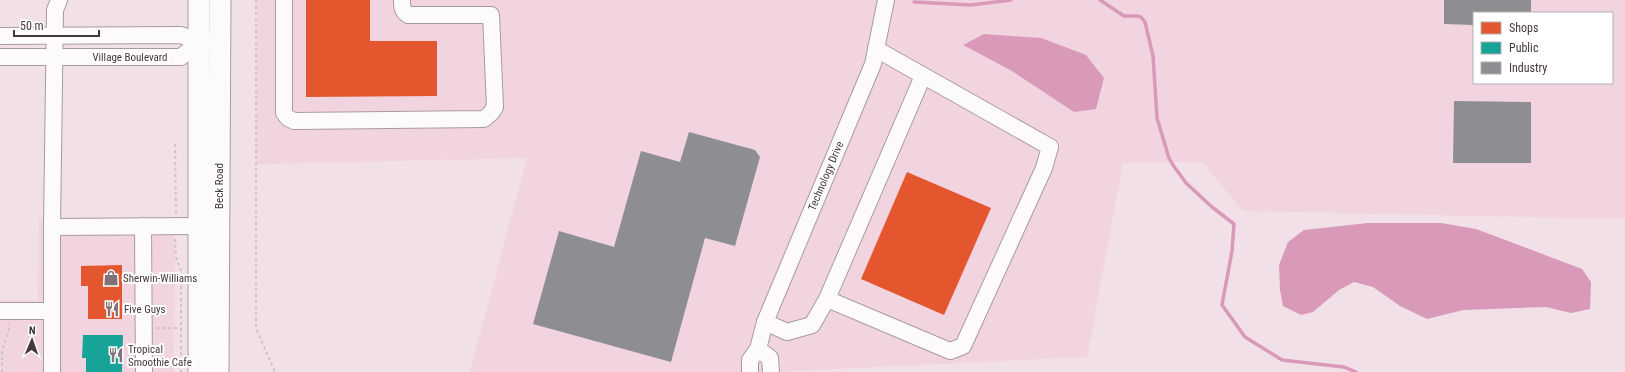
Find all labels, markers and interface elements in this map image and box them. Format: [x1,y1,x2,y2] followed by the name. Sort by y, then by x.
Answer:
[14,12,99,38] scale bar
[1473,12,1613,84] legend
[20,19,44,33] text: 50 m
[1509,21,1538,35] text: Shops
[1509,41,1539,55] text: Public
[92,51,168,64] street label: Village Boulevard
[1509,61,1547,75] text: Industry
[806,139,846,213] street label: Technology Drive
[213,163,226,209] street label: Beck Road
[102,269,120,287] shop icon: Sherwin-Williams
[123,272,197,285] place label: Sherwin-Williams
[103,300,121,318] restaurant icon: Five Guys
[124,303,166,316] place label: Five Guys
[12,320,52,360] north arrow
[29,324,36,337] text: N
[128,343,192,369] place label: Tropical Smoothie Cafe
[107,346,125,364] restaurant icon: Tropical Smoothie Cafe

